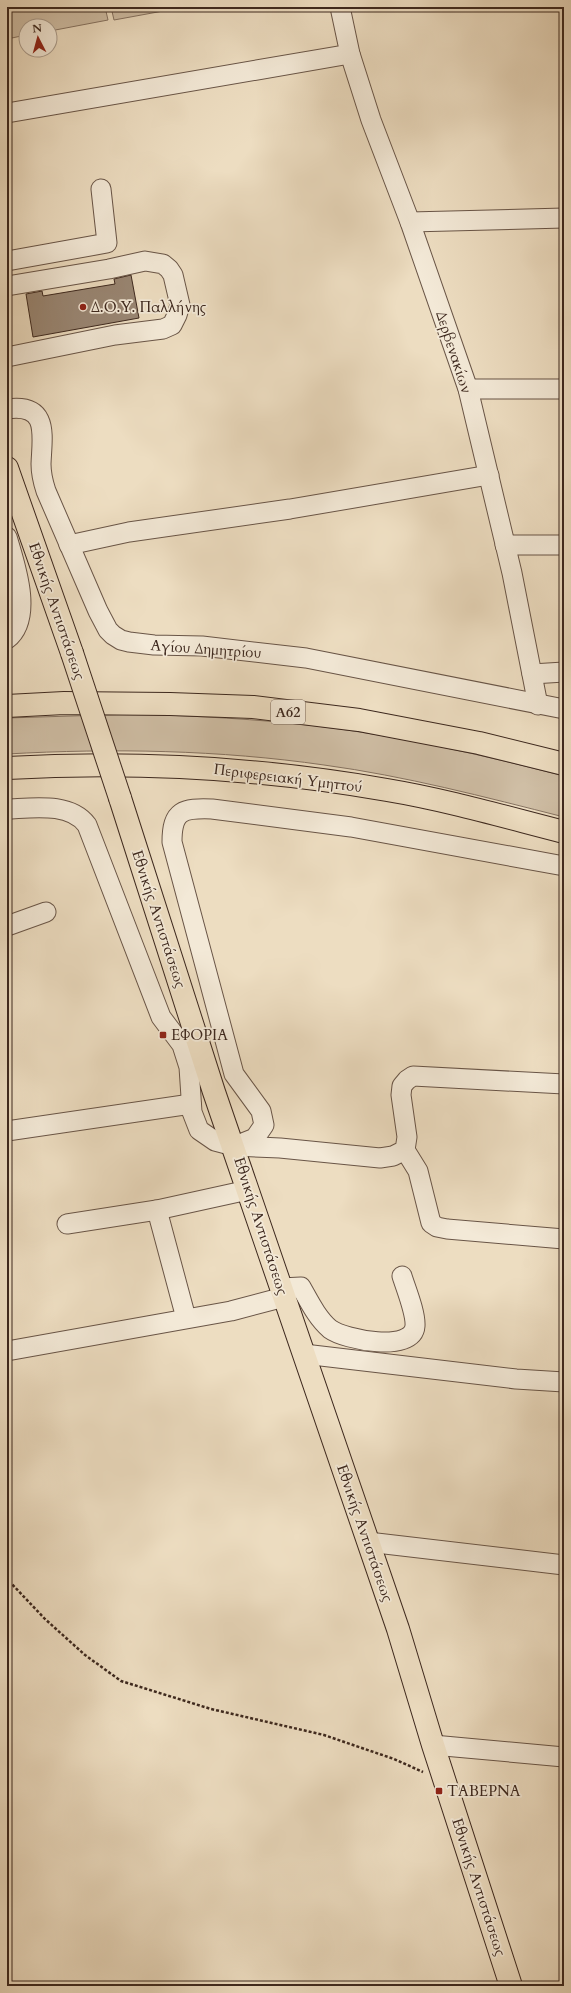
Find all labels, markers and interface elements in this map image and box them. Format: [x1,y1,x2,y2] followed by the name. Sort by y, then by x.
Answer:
[18,18,58,58] north arrow
[31,21,43,37] text: N
[91,297,207,317] place label: Δ.Ο.Υ. Παλλήνης
[78,302,88,312] marker: Δ.Ο.Υ. Παλλήνης
[431,308,477,396] street label: Δερβενακίων
[24,540,90,683] street label: Εθνικής Αντιστάσεως
[150,635,262,663] street label: Αγίου Δημητρίου
[271,700,305,724] road number: Α62
[213,759,364,797] street label: Περιφερειακή Υμηττού
[127,847,191,991] street label: Εθνικής Αντιστάσεως
[171,1025,228,1045] place label: ΕΦΟΡΙΑ
[158,1030,168,1040] marker: ΕΦΟΡΙΑ
[229,1154,293,1298] street label: Εθνικής Αντιστάσεως
[332,1462,398,1605] street label: Εθνικής Αντιστάσεως
[447,1781,521,1801] place label: ΤΑΒΕΡΝΑ
[434,1786,444,1796] marker: ΤΑΒΕΡΝΑ
[447,1815,511,1959] street label: Εθνικής Αντιστάσεως

